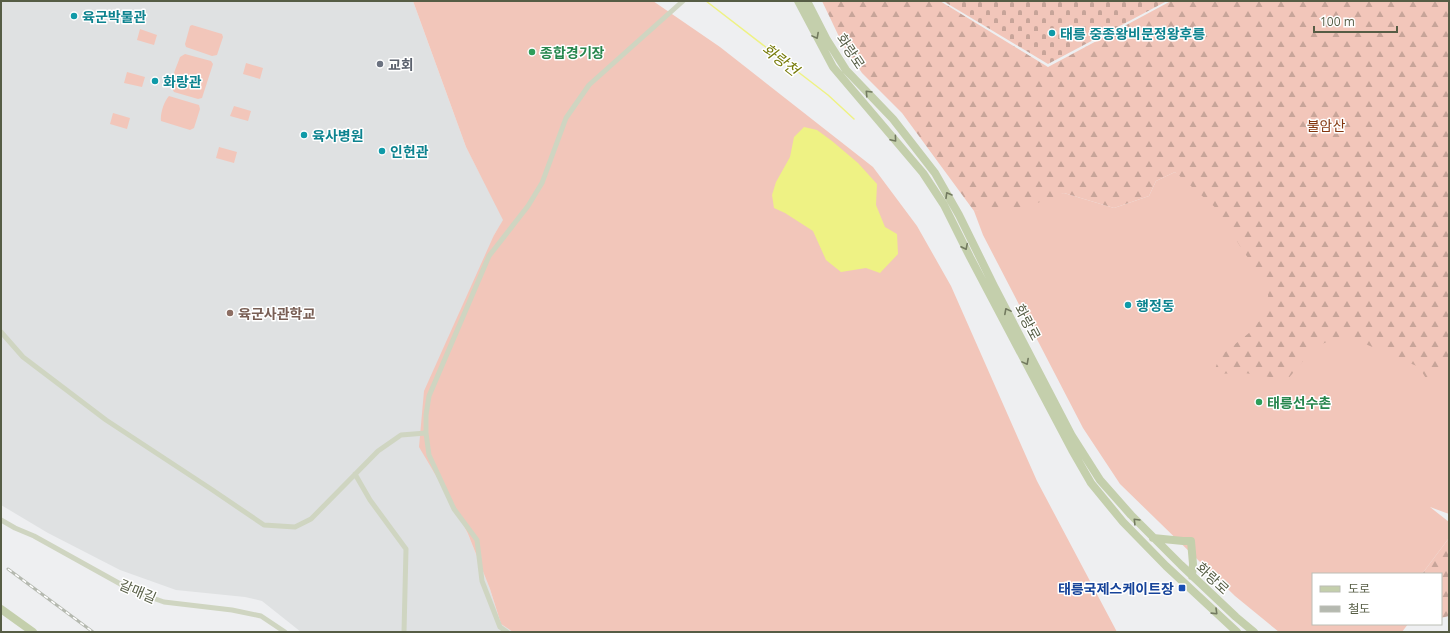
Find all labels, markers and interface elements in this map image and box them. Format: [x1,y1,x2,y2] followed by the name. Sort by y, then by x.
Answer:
[82,7,147,26] place label: 육군박물관
[1314,8,1397,34] scale bar
[69,11,79,21] marker: 육군박물관
[1320,13,1355,30] text: 100 m
[1060,24,1205,43] place label: 태릉 중종왕비문정왕후릉
[1047,28,1057,38] marker: 태릉 중종왕비문정왕후릉
[832,30,870,72] street label: 화랑로
[812,31,819,39] one-way arrow
[759,38,805,81] water label: 화랑천
[540,43,605,62] place label: 종합경기장
[527,47,537,57] marker: 종합경기장
[388,55,414,74] place label: 교회
[375,59,385,69] marker: 교회
[163,72,202,91] place label: 화랑관
[150,76,160,86] marker: 화랑관
[866,91,873,98] one-way arrow
[1307,116,1345,135] park label: 불암산
[312,126,364,145] place label: 육사병원
[299,130,309,140] marker: 육사병원
[890,134,897,141] one-way arrow
[390,142,429,161] place label: 인헌관
[377,146,387,156] marker: 인헌관
[946,192,953,199] one-way arrow
[960,243,968,250] one-way arrow
[1136,296,1175,315] place label: 행정동
[1011,300,1046,344] street label: 화랑로
[1123,300,1133,310] marker: 행정동
[238,304,315,323] place label: 육군사관학교
[225,308,235,318] marker: 육군사관학교
[1004,308,1012,315] one-way arrow
[1021,358,1028,365] one-way arrow
[1267,393,1332,412] place label: 태릉선수촌
[1254,397,1264,407] marker: 태릉선수촌
[1133,518,1141,526] one-way arrow
[1192,558,1234,598] street label: 화랑로
[1312,573,1442,625] legend
[117,575,159,607] street label: 갈매길
[1058,579,1174,598] place label: 태릉국제스케이트장
[1348,580,1370,597] text: 도로
[1177,583,1187,593] marker: 태릉국제스케이트장
[1348,600,1370,617] text: 철도
[1210,608,1218,615] one-way arrow

